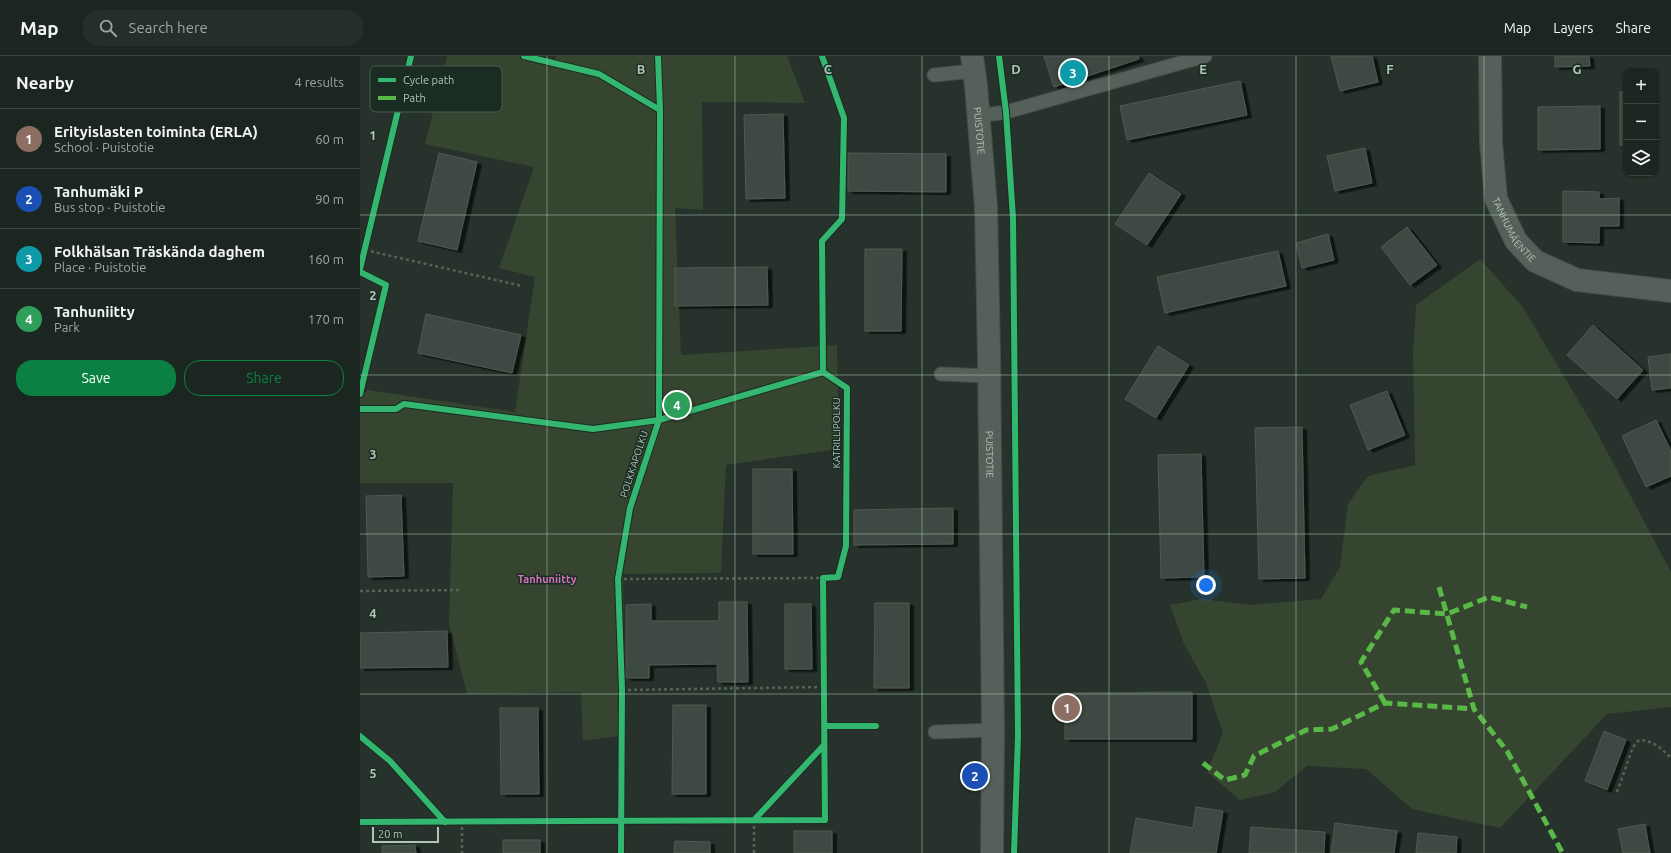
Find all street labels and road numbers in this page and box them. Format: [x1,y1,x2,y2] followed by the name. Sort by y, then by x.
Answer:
[972,107,987,155] street label: PUISTOTIE
[1490,195,1538,264] street label: TANHUMÄENTIE
[831,397,842,469] street label: KATRILLIPOLKU
[618,429,650,499] street label: POLKKAPOLKU
[984,431,996,478] street label: PUISTOTIE

